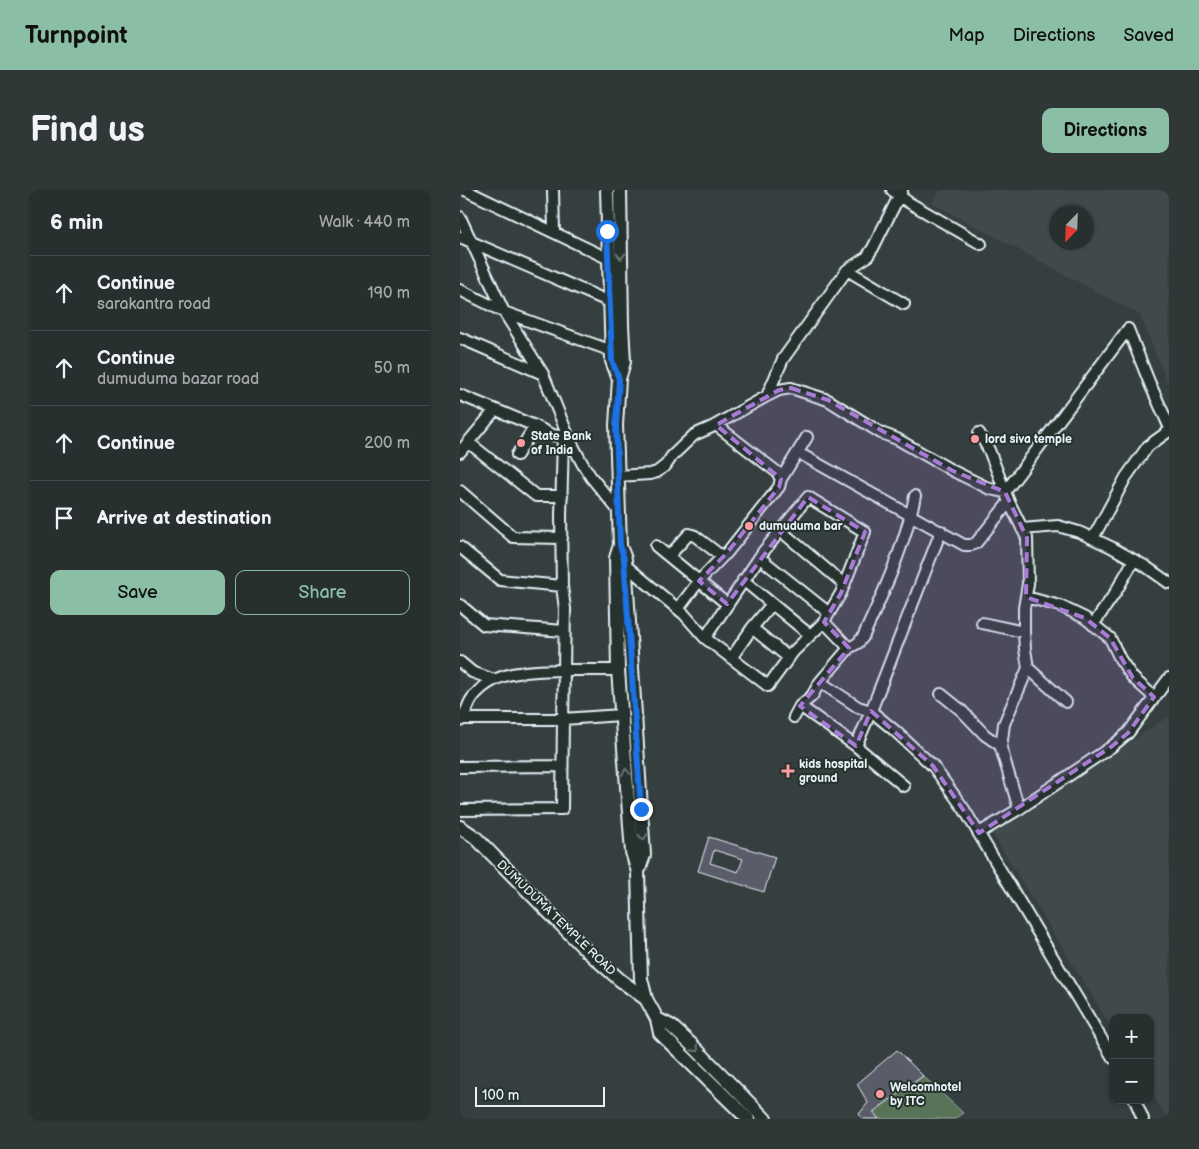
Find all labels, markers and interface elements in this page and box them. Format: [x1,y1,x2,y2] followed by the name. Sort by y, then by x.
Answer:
[25,21,128,50] text: Turnpoint
[949,25,985,46] text: Map
[1013,25,1095,46] text: Directions
[1123,25,1174,46] text: Saved
[1042,108,1169,153] button: Directions
[30,109,145,152] text: Find us
[1049,205,1094,250] north arrow
[50,210,103,235] text: 6 min
[319,213,410,232] text: Walk · 440 m
[596,220,619,243] route start
[616,252,626,260] one-way arrow
[97,272,175,295] text: Continue
[50,279,78,307] icon: ahead
[368,284,410,303] text: 190 m
[97,295,211,314] text: sarakantra road
[97,347,175,370] text: Continue
[50,354,78,382] icon: ahead
[374,359,410,378] text: 50 m
[97,370,259,389] text: dumuduma bazar road
[50,429,78,457] icon: ahead
[531,429,592,458] place label: State Bank of India
[97,432,175,455] text: Continue
[985,432,1072,447] place label: lord siva temple
[969,433,981,445] marker: lord siva temple
[364,434,410,453] text: 200 m
[515,437,527,449] marker: State Bank of India
[50,504,78,532] icon: arrive
[97,507,272,530] text: Arrive at destination
[759,519,843,534] place label: dumuduma bar
[743,520,755,532] marker: dumuduma bar
[50,570,225,615] button: Save
[235,570,410,615] button: Share
[799,757,867,786] place label: kids hospital ground
[781,764,795,778] marker: kids hospital ground
[621,767,632,775] one-way arrow
[630,798,653,821] route end
[637,834,648,842] one-way arrow
[494,857,619,979] street label: DUMUDUMA TEMPLE ROAD
[1109,1014,1154,1104] map controls
[1109,1014,1154,1059] button: +
[690,1043,699,1052] one-way arrow
[1109,1059,1154,1104] button: −
[890,1080,961,1109] place label: Welcomhotel by ITC
[475,1084,605,1107] scale bar
[482,1087,519,1104] text: 100 m
[874,1088,886,1100] marker: Welcomhotel by ITC

